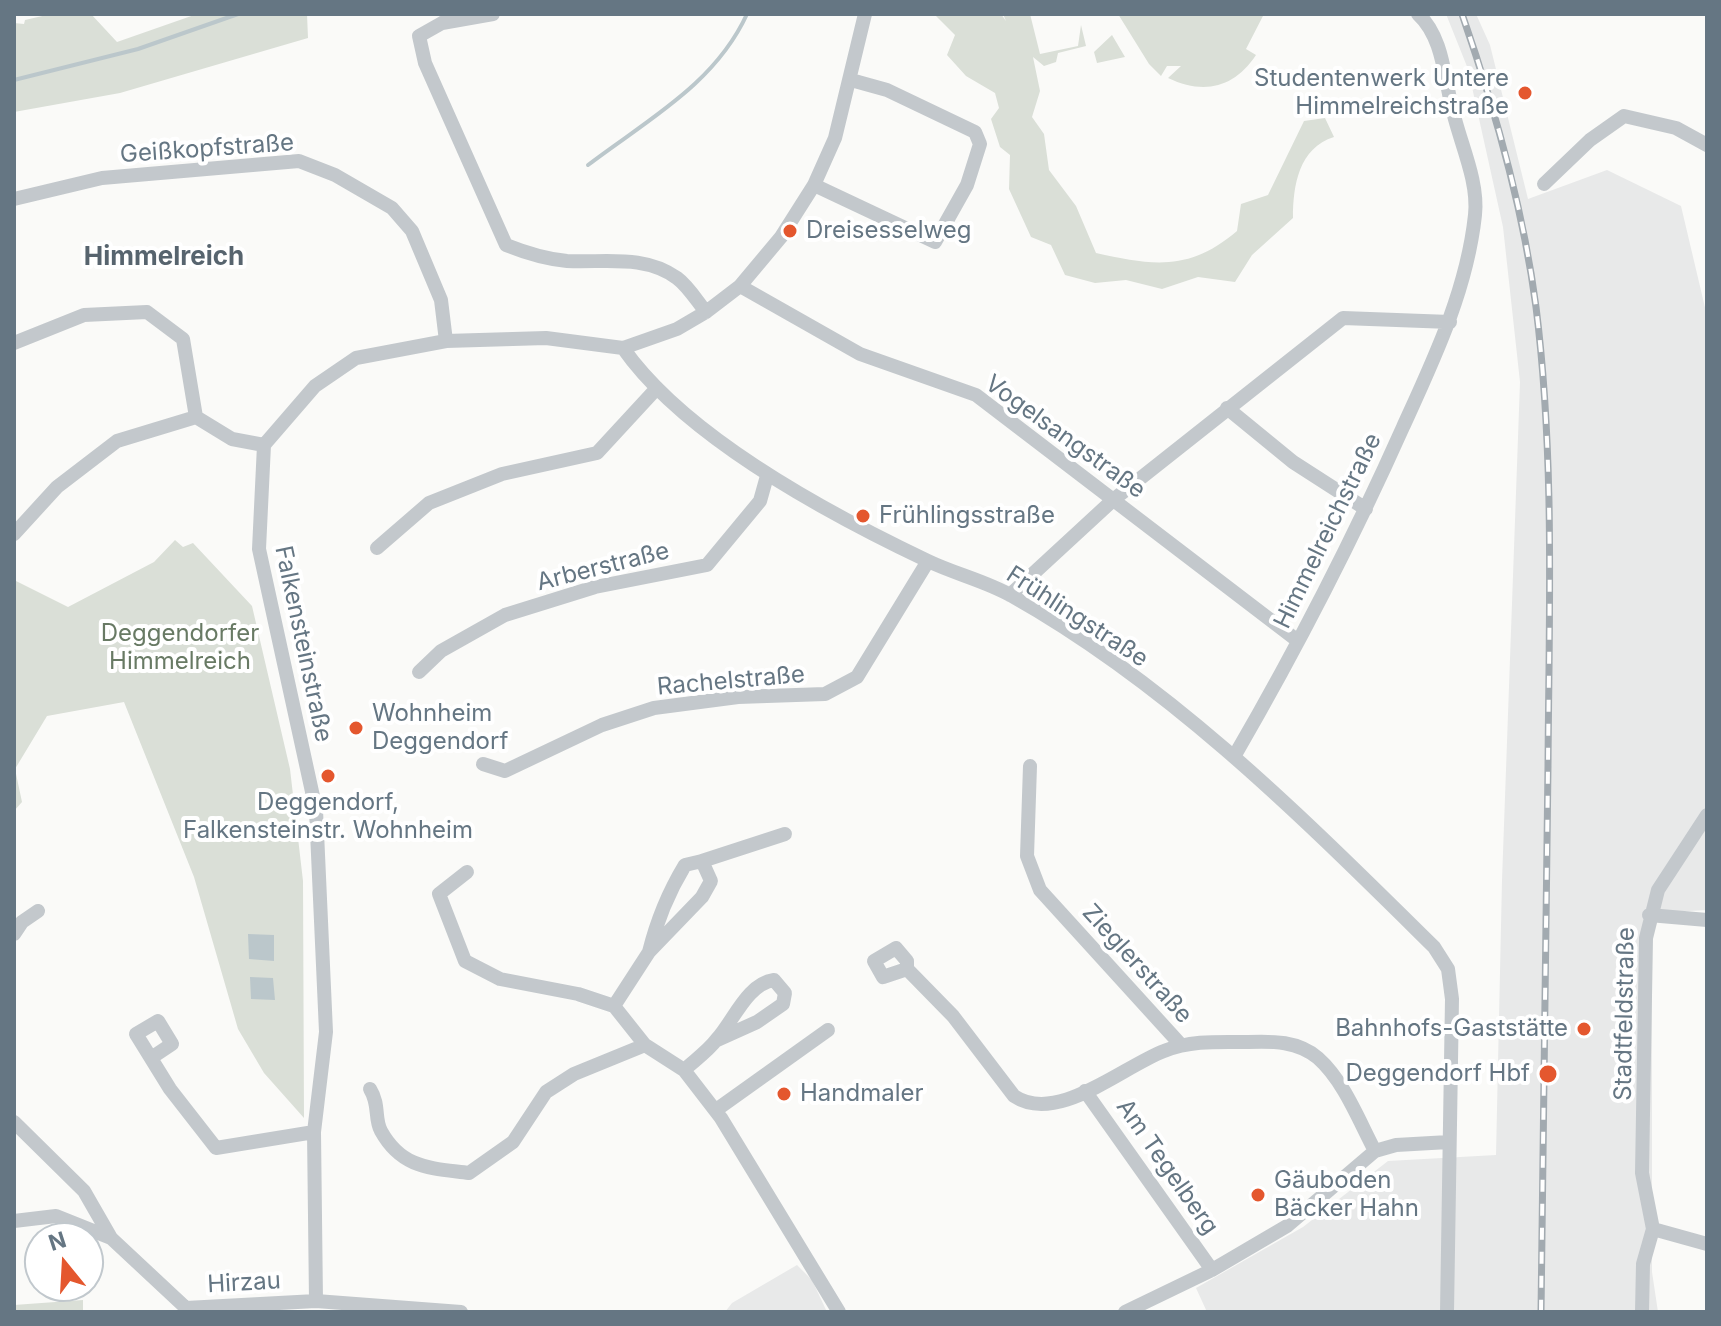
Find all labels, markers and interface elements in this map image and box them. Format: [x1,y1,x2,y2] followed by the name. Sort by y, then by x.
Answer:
[1254,65,1509,121] place label: Studentenwerk Untere Himmelreichstraße
[1516,84,1534,102] marker: Studentenwerk Untere Himmelreichstraße
[119,129,295,169] street label: Geißkopfstraße
[806,217,971,245] place label: Dreisesselweg
[781,222,799,240] marker: Dreisesselweg
[84,241,244,273] district label: Himmelreich
[979,369,1151,505] street label: Vogelsangstraße
[1268,429,1388,633] street label: Himmelreichstraße
[879,502,1055,530] place label: Frühlingsstraße
[854,507,872,525] marker: Frühlingsstraße
[534,537,672,597] street label: Arberstraße
[268,543,338,745] street label: Falkensteinstraße
[1001,560,1153,674] street label: Frühlingstraße
[101,620,259,676] park label: Deggendorfer Himmelreich
[656,660,806,702] street label: Rachelstraße
[372,700,508,756] place label: Wohnheim Deggendorf
[347,719,365,737] marker: Wohnheim Deggendorf
[319,767,337,785] marker: Deggendorf, Falkensteinstr. Wohnheim
[183,789,473,845] place label: Deggendorf, Falkensteinstr. Wohnheim
[1076,899,1198,1029] street label: Zieglerstraße
[1609,927,1641,1101] street label: Stadtfeldstraße
[1335,1015,1568,1043] place label: Bahnhofs-Gaststätte
[1575,1020,1593,1038] marker: Bahnhofs-Gaststätte
[1346,1060,1530,1088] place label: Deggendorf Hbf
[1537,1063,1559,1085] marker: Deggendorf Hbf
[800,1080,924,1108] place label: Handmaler
[775,1085,793,1103] marker: Handmaler
[1110,1094,1224,1240] street label: Am Tegelberg
[1274,1167,1419,1223] place label: Gäuboden Bäcker Hahn
[1249,1186,1267,1204] marker: Gäuboden Bäcker Hahn
[24,1222,104,1302] north arrow
[45,1226,69,1256] text: N
[206,1267,282,1299] street label: Hirzau

